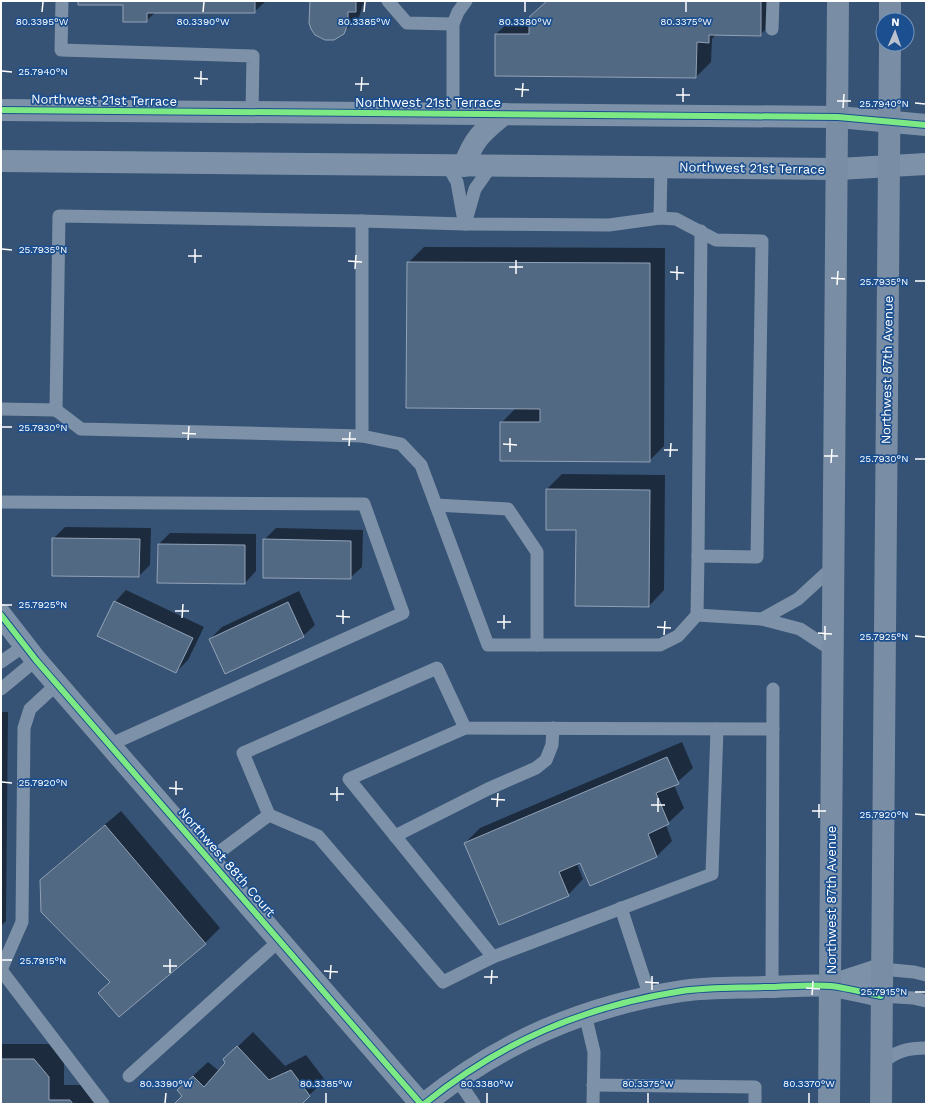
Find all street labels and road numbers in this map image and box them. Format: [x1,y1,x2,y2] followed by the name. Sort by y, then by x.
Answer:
[31,91,177,109] street label: Northwest 21st Terrace
[355,95,501,110] street label: Northwest 21st Terrace
[679,159,825,177] street label: Northwest 21st Terrace
[878,296,896,444] street label: Northwest 87th Avenue
[176,804,279,920] street label: Northwest 88th Court
[824,826,839,974] street label: Northwest 87th Avenue

